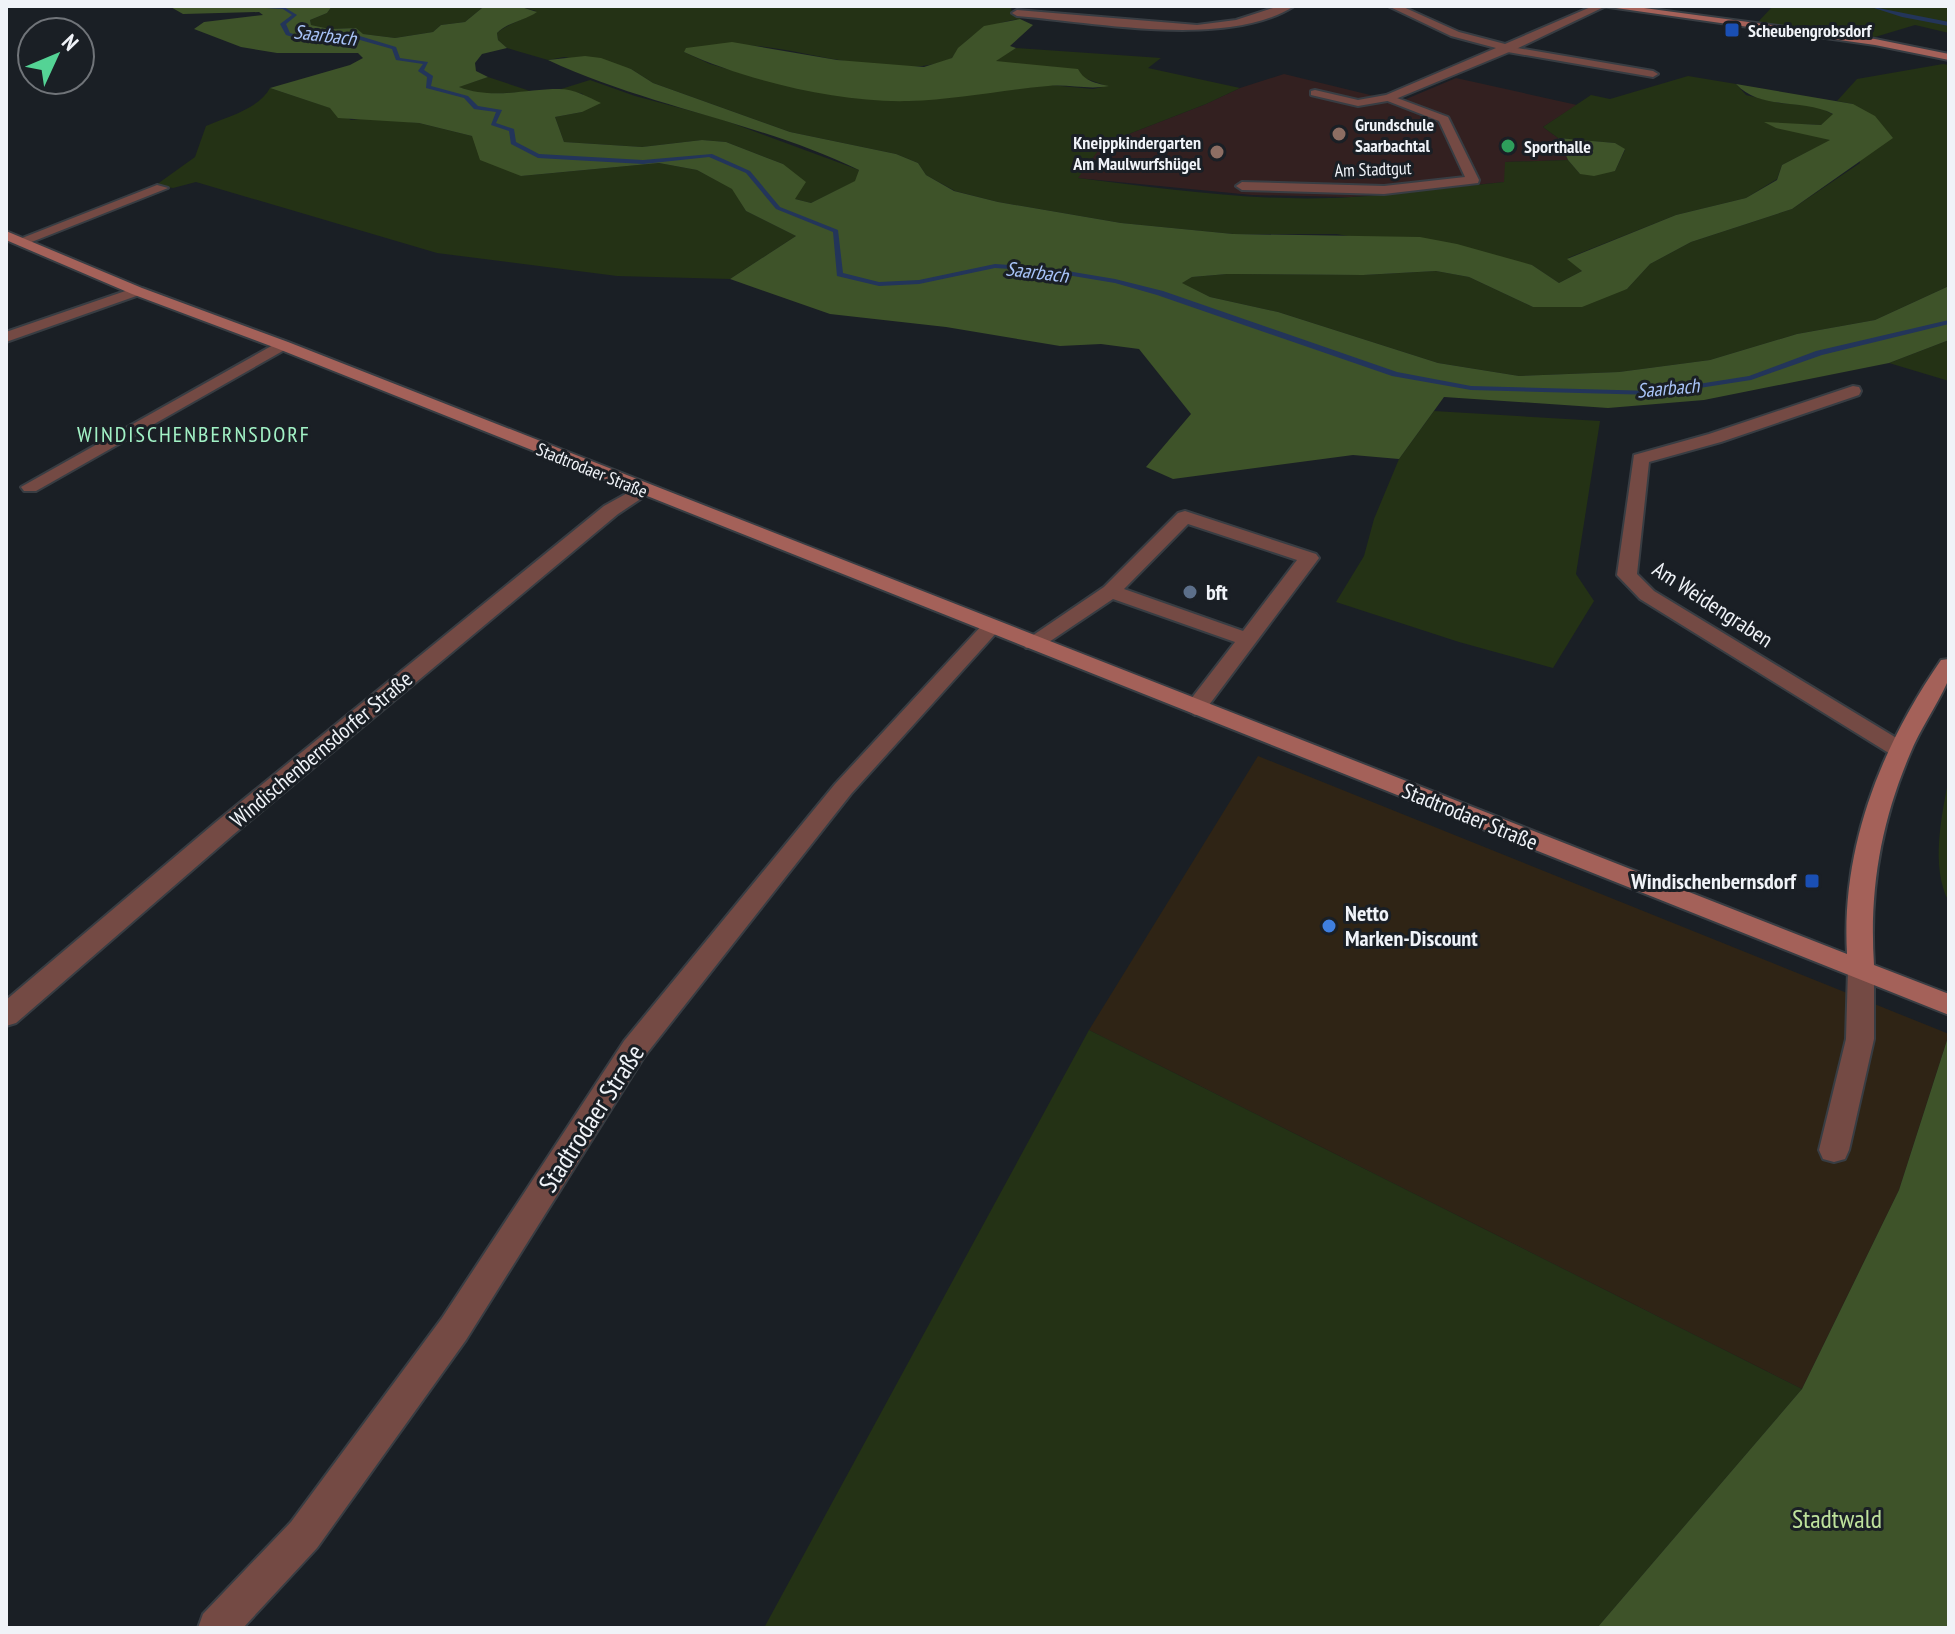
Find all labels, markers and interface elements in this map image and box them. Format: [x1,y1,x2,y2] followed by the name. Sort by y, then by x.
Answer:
[16,16,96,96] north arrow
[292,18,359,52] water label: Saarbach
[1748,19,1873,42] place label: Scheubengrobsdorf
[1723,21,1741,39] marker: Scheubengrobsdorf
[56,28,85,56] text: N
[1355,113,1435,157] place label: Grundschule Saarbachtal
[1330,125,1348,143] marker: Grundschule Saarbachtal
[1072,131,1202,175] place label: Kneippkindergarten Am Maulwurfshügel
[1524,135,1591,158] place label: Sporthalle
[1499,137,1517,155] marker: Sporthalle
[1208,143,1226,161] marker: Kneippkindergarten Am Maulwurfshügel
[1334,156,1412,182] street label: Am Stadtgut
[1004,255,1071,289] water label: Saarbach
[1636,372,1702,404] water label: Saarbach
[77,420,311,448] district label: WINDISCHENBERNSDORF
[533,437,651,503] street label: Stadtrodaer Straße
[1648,555,1778,653] street label: Am Weidengraben
[1206,578,1228,606] place label: bft
[1181,583,1199,601] marker: bft
[224,665,418,833] street label: Windischenbernsdorfer Straße
[1398,776,1542,856] street label: Stadtrodaer Straße
[1630,867,1797,895] place label: Windischenbernsdorf
[1803,872,1821,890] marker: Windischenbernsdorf
[1345,899,1478,952] place label: Netto Marken-Discount
[1320,917,1338,935] marker: Netto Marken-Discount
[531,1038,651,1198] street label: Stadtrodaer Straße
[1792,1502,1882,1535] park label: Stadtwald

